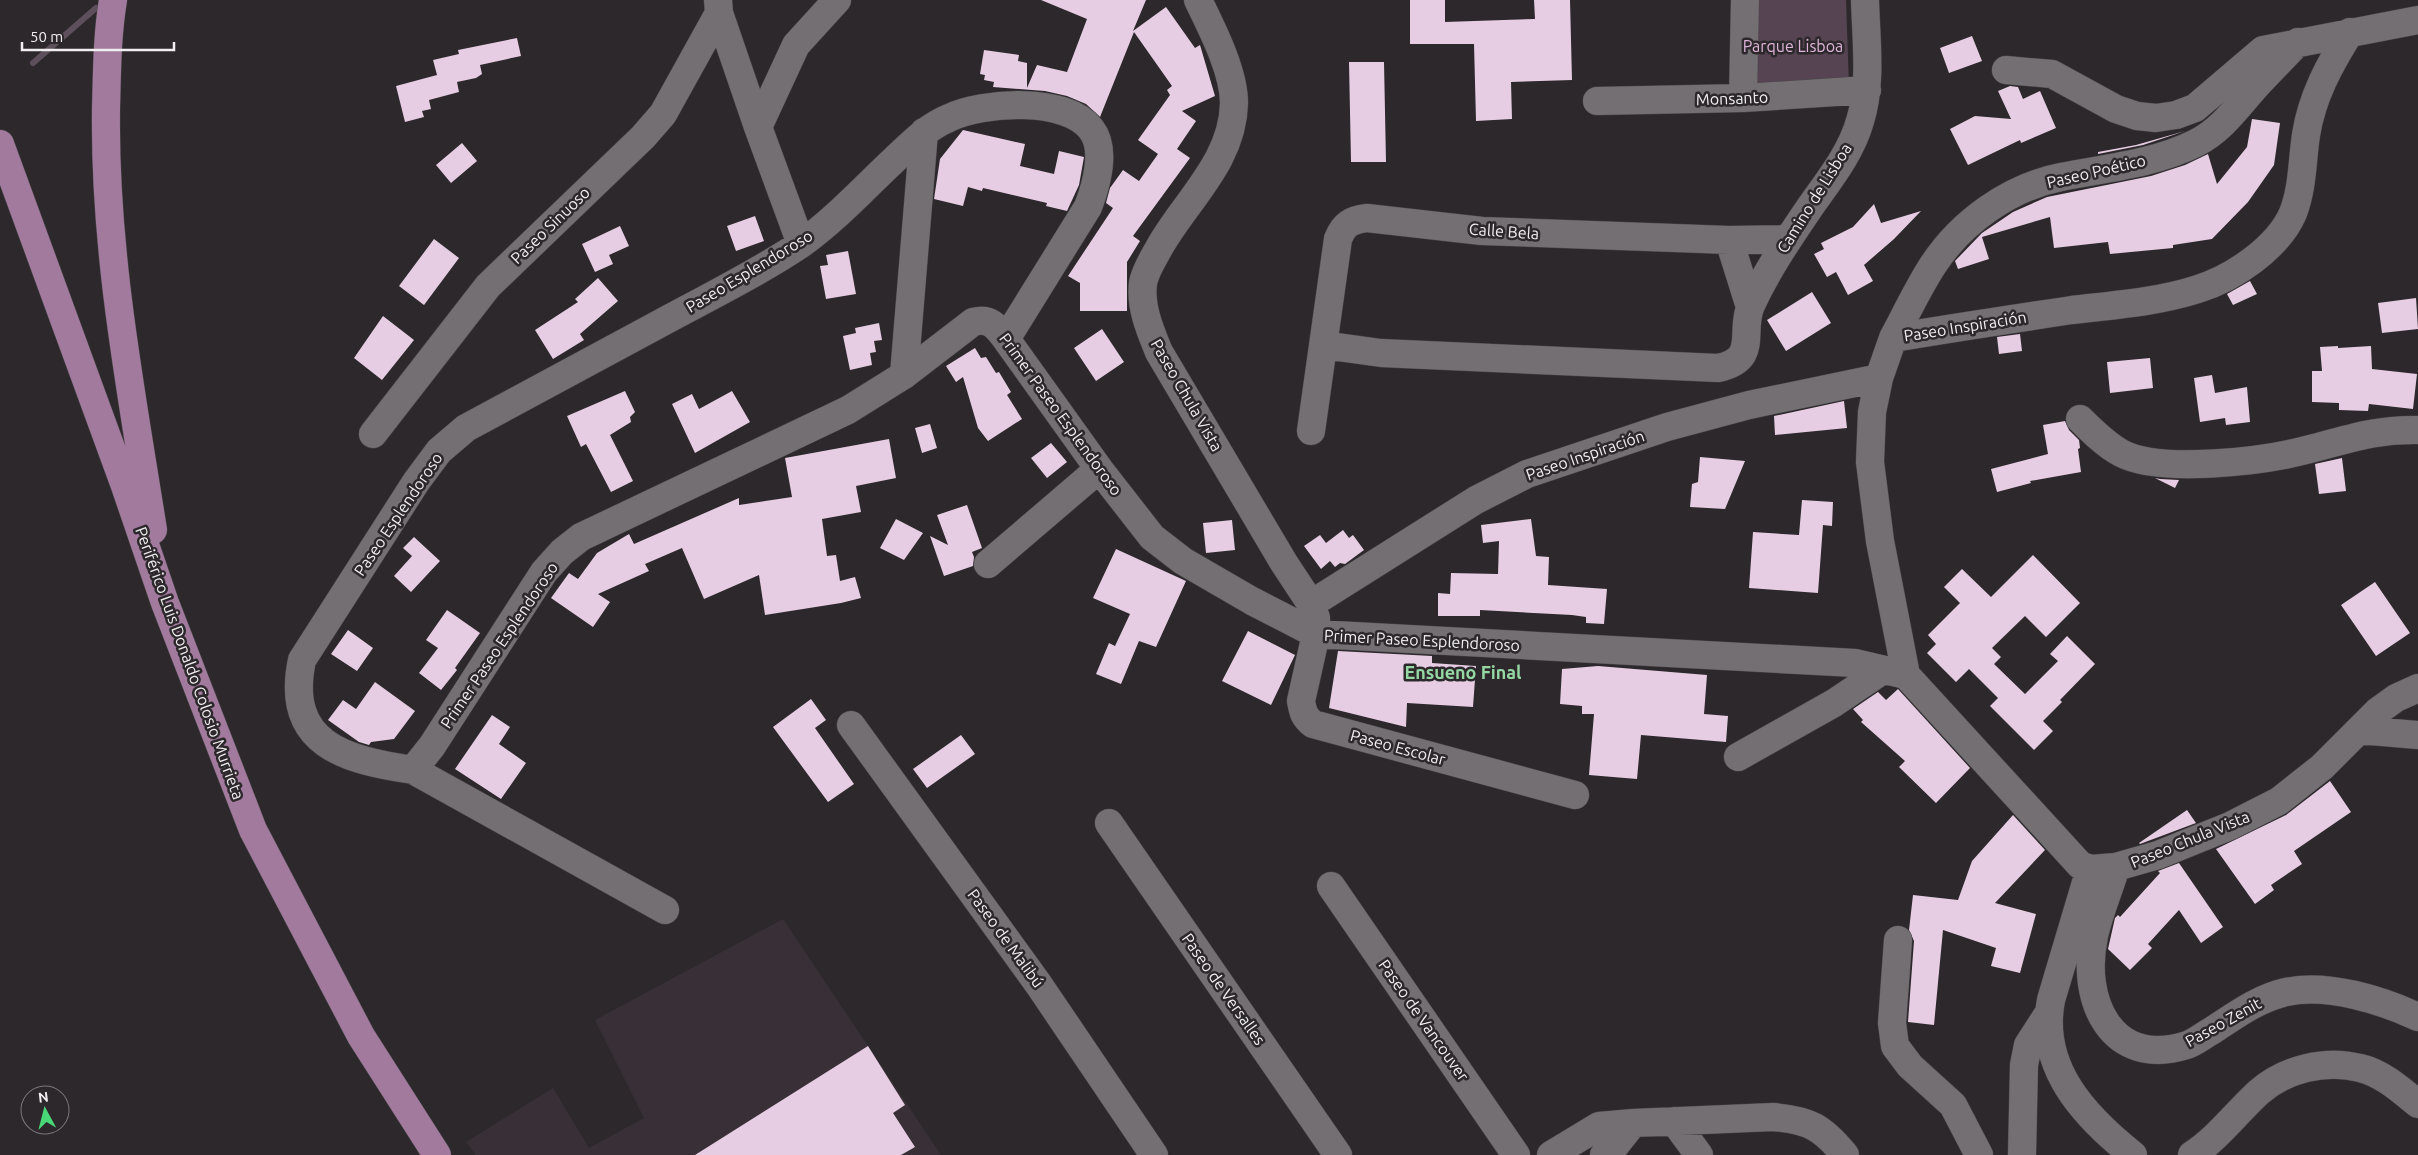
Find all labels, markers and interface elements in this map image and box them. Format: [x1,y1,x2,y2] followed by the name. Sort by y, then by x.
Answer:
[22,20,175,52] scale bar
[30,28,63,45] text: 50 m
[1743,37,1843,55] park label: Parque Lisboa
[1696,88,1768,108] street label: Monsanto
[1773,140,1855,256] street label: Camino de Lisboa
[2045,151,2147,191] street label: Paseo Poético
[507,183,593,267] street label: Paseo Sinuoso
[1468,220,1540,242] street label: Calle Bela
[683,226,815,316] street label: Paseo Esplendoroso
[1902,307,2028,345] street label: Paseo Inspiración
[996,329,1126,499] street label: Primer Paseo Esplendoroso
[1148,336,1226,454] street label: Paseo Chula Vista
[1523,426,1647,484] street label: Paseo Inspiración
[350,449,446,579] street label: Paseo Esplendoroso
[132,524,248,802] street label: Periférico Luis Donaldo Colosio Murrieta
[437,559,561,731] street label: Primer Paseo Esplendoroso
[1324,626,1520,654] street label: Primer Paseo Esplendoroso
[1404,662,1522,682] district label: Ensueno Final
[1349,726,1447,768] street label: Paseo Escolar
[2128,807,2252,871] street label: Paseo Chula Vista
[964,885,1048,991] street label: Paseo de Malibú
[1179,930,1269,1048] street label: Paseo de Versalles
[1375,956,1473,1084] street label: Paseo de Vancouver
[2182,994,2265,1050] street label: Paseo Zenit
[20,1085,70,1135] north arrow
[37,1089,50,1106] text: N

